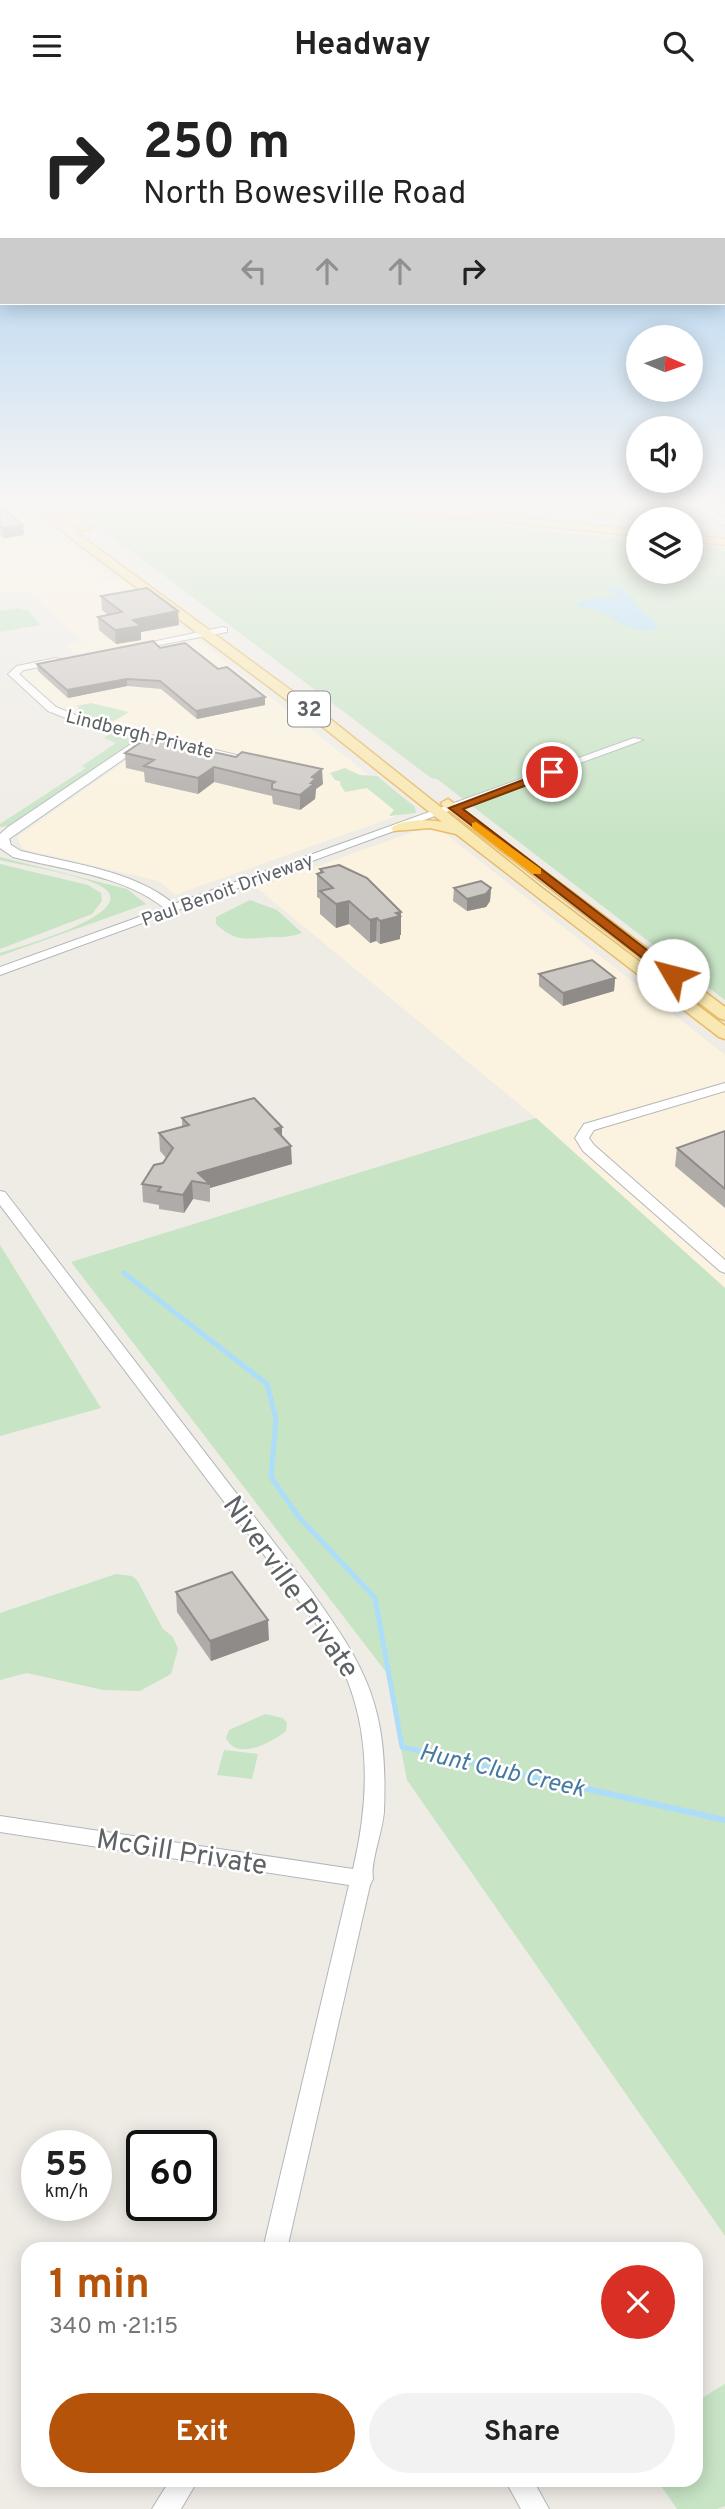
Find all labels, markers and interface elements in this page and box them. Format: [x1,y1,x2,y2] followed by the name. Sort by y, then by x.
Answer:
[294,26,431,66] text: Headway
[28,27,66,65] icon: menu
[659,27,697,65] icon: search
[143,114,290,176] text: 250 m
[28,119,119,210] icon: right
[143,175,466,215] text: North Bowesville Road
[235,252,273,290] icon: left
[308,252,346,290] icon: ahead
[381,252,419,290] icon: ahead
[454,252,492,290] icon: right
[626,325,704,403] north arrow
[626,325,703,584] map controls
[626,416,703,493] button: sound
[626,507,703,584] button: layers
[288,691,330,727] road number: 32
[63,705,216,765] street label: Lindbergh Private
[522,742,582,802] pin
[533,753,571,791] icon: arrive
[139,849,317,933] street label: Paul Benoit Driveway
[636,938,710,1012] position arrow
[213,1490,366,1686] street label: Niverville Private
[416,1738,588,1806] water label: Hunt Club Creek
[93,1823,270,1885] street label: McGill Private
[126,2130,217,2221] speed limit sign: 60
[45,2144,88,2188] text: 55
[45,2181,88,2204] text: km/h
[49,2260,150,2313] text: 1 min
[601,2265,675,2339] button: close
[49,2313,178,2342] text: 340 m · 21:15
[49,2393,355,2473] button: Exit
[369,2393,675,2473] button: Share

